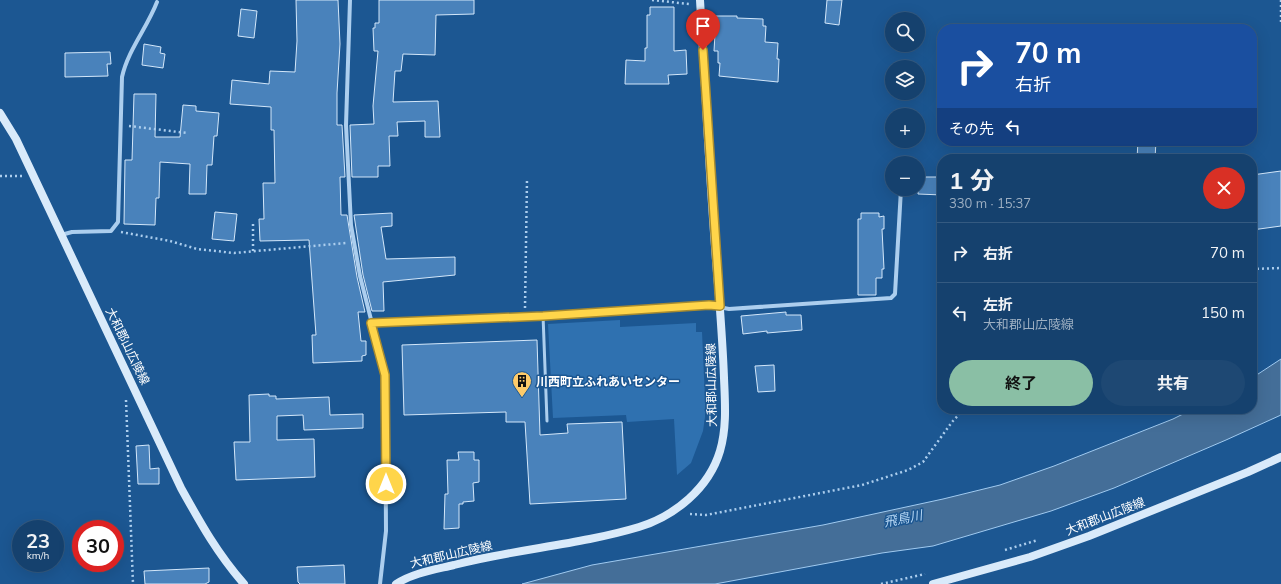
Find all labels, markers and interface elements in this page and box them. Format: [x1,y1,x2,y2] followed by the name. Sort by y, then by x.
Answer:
[686,9,720,50] pin
[885,12,925,196] map controls
[885,12,925,52] button: search
[692,15,714,37] icon: arrive
[1015,35,1081,70] text: 70 m
[949,40,1001,92] icon: right
[885,60,925,100] button: layers
[1015,73,1051,96] text: 右折
[885,108,925,148] button: +
[1002,116,1024,138] icon: left
[949,119,994,138] text: その先
[885,156,925,196] button: −
[949,165,994,195] text: 1 分
[1203,167,1245,209] button: close
[949,195,1031,211] text: 330 m · 15:37
[949,242,971,264] icon: right
[1210,243,1245,262] text: 70 m
[983,244,1013,263] text: 右折
[983,295,1013,314] text: 左折
[949,302,971,324] icon: left
[1201,303,1245,322] text: 150 m
[103,305,153,387] street label: 大和郡山広陵線
[983,316,1074,332] text: 大和郡山広陵線
[703,343,719,427] street label: 大和郡山広陵線
[949,360,1093,406] button: 終了
[1101,360,1245,406] button: 共有
[511,370,533,398] building icon: 川西町立ふれあいセンター
[536,374,680,389] place label: 川西町立ふれあいセンター
[365,463,407,505] position arrow
[1063,494,1147,538] street label: 大和郡山広陵線
[882,506,926,530] water label: 飛鳥川
[72,520,124,572] speed limit sign: 30
[26,528,50,553] text: 23
[408,537,494,571] street label: 大和郡山広陵線
[27,549,49,562] text: km/h

